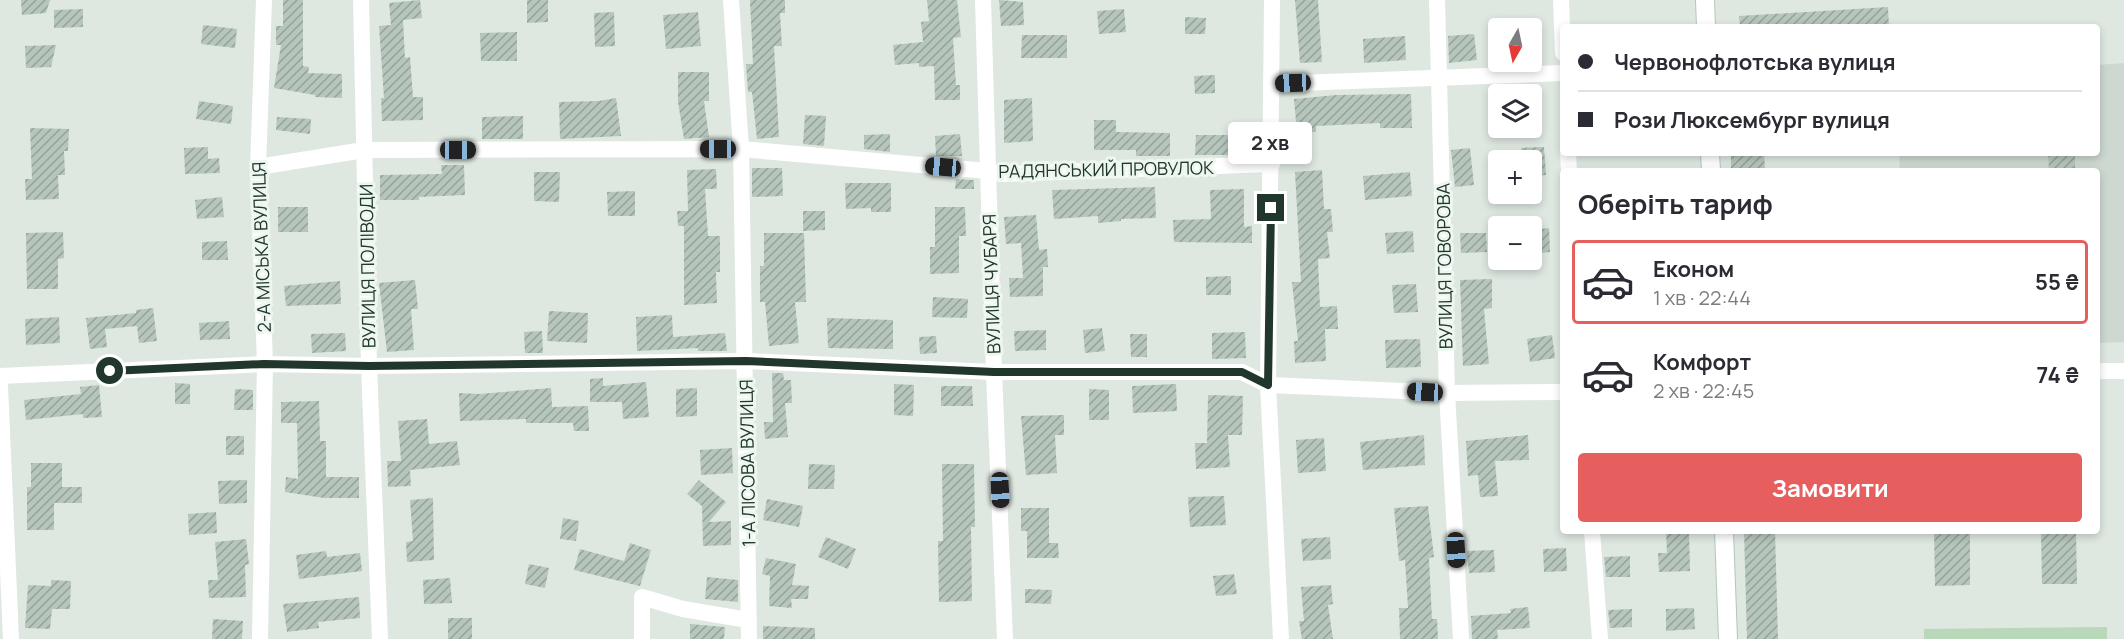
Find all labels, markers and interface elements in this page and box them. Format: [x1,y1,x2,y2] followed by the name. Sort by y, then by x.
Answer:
[1488,18,1542,72] north arrow
[1488,18,1542,270] map controls
[1614,47,1896,77] text: Червонофлотська вулиця
[1275,73,1311,93] car
[1488,84,1542,138] button: layers
[1614,105,1890,135] text: Рози Люксембург вулиця
[1229,121,1313,163] callout: 2 хв
[1251,129,1289,156] text: 2 хв
[700,140,736,158] car
[440,141,476,159] car
[1488,150,1542,204] button: +
[998,155,1214,183] street label: РАДЯНСЬКИЙ ПРОВУЛОК
[924,156,962,178] car
[246,161,276,333] street label: 2-А МІСЬКА ВУЛИЦЯ
[1431,182,1457,349] street label: ВУЛИЦЯ ГОВОРОВА
[354,184,380,348] street label: ВУЛИЦЯ ПОЛІВОДИ
[1578,185,1773,222] text: Оберіть тариф
[1257,194,1284,221] route end
[977,214,1005,354] street label: ВУЛИЦЯ ЧУБАРЯ
[1488,216,1542,270] button: −
[1653,254,1734,284] text: Економ
[1581,255,1635,309] icon: car
[2035,267,2079,297] text: 55 ₴
[1653,284,1751,311] text: 1 хв · 22:44
[1653,347,1751,377] text: Комфорт
[1581,348,1635,402] icon: car
[96,357,123,384] route start
[2037,360,2079,390] text: 74 ₴
[1653,377,1754,404] text: 2 хв · 22:45
[734,379,760,547] street label: 1-А ЛІСОВА ВУЛИЦЯ
[1407,382,1443,402] car
[1578,453,2082,522] button: Замовити
[990,472,1010,508] car
[1446,532,1466,568] car

